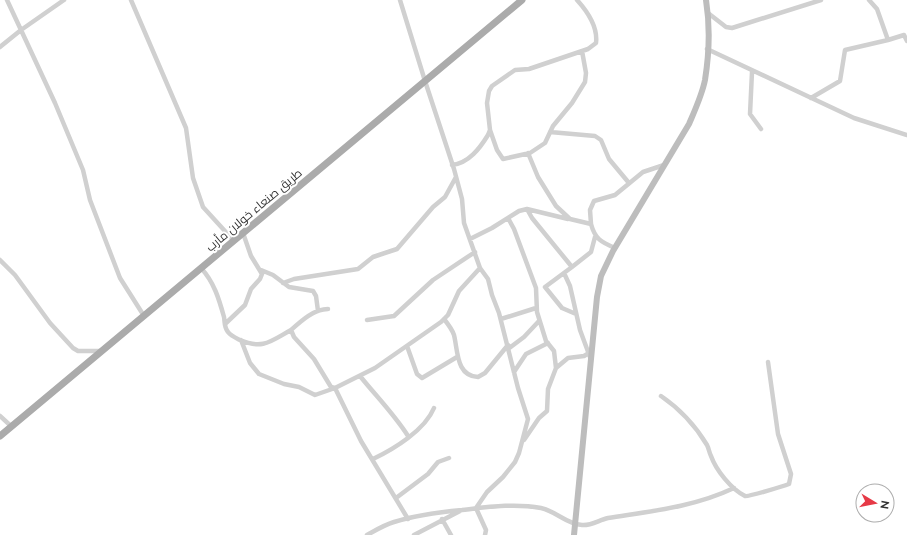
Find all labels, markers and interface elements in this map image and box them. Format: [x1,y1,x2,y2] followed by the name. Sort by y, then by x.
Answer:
[203,165,305,254] street label: طريق صنعاء خولان مأرب
[855,483,895,523] north arrow
[877,499,891,510] text: N

